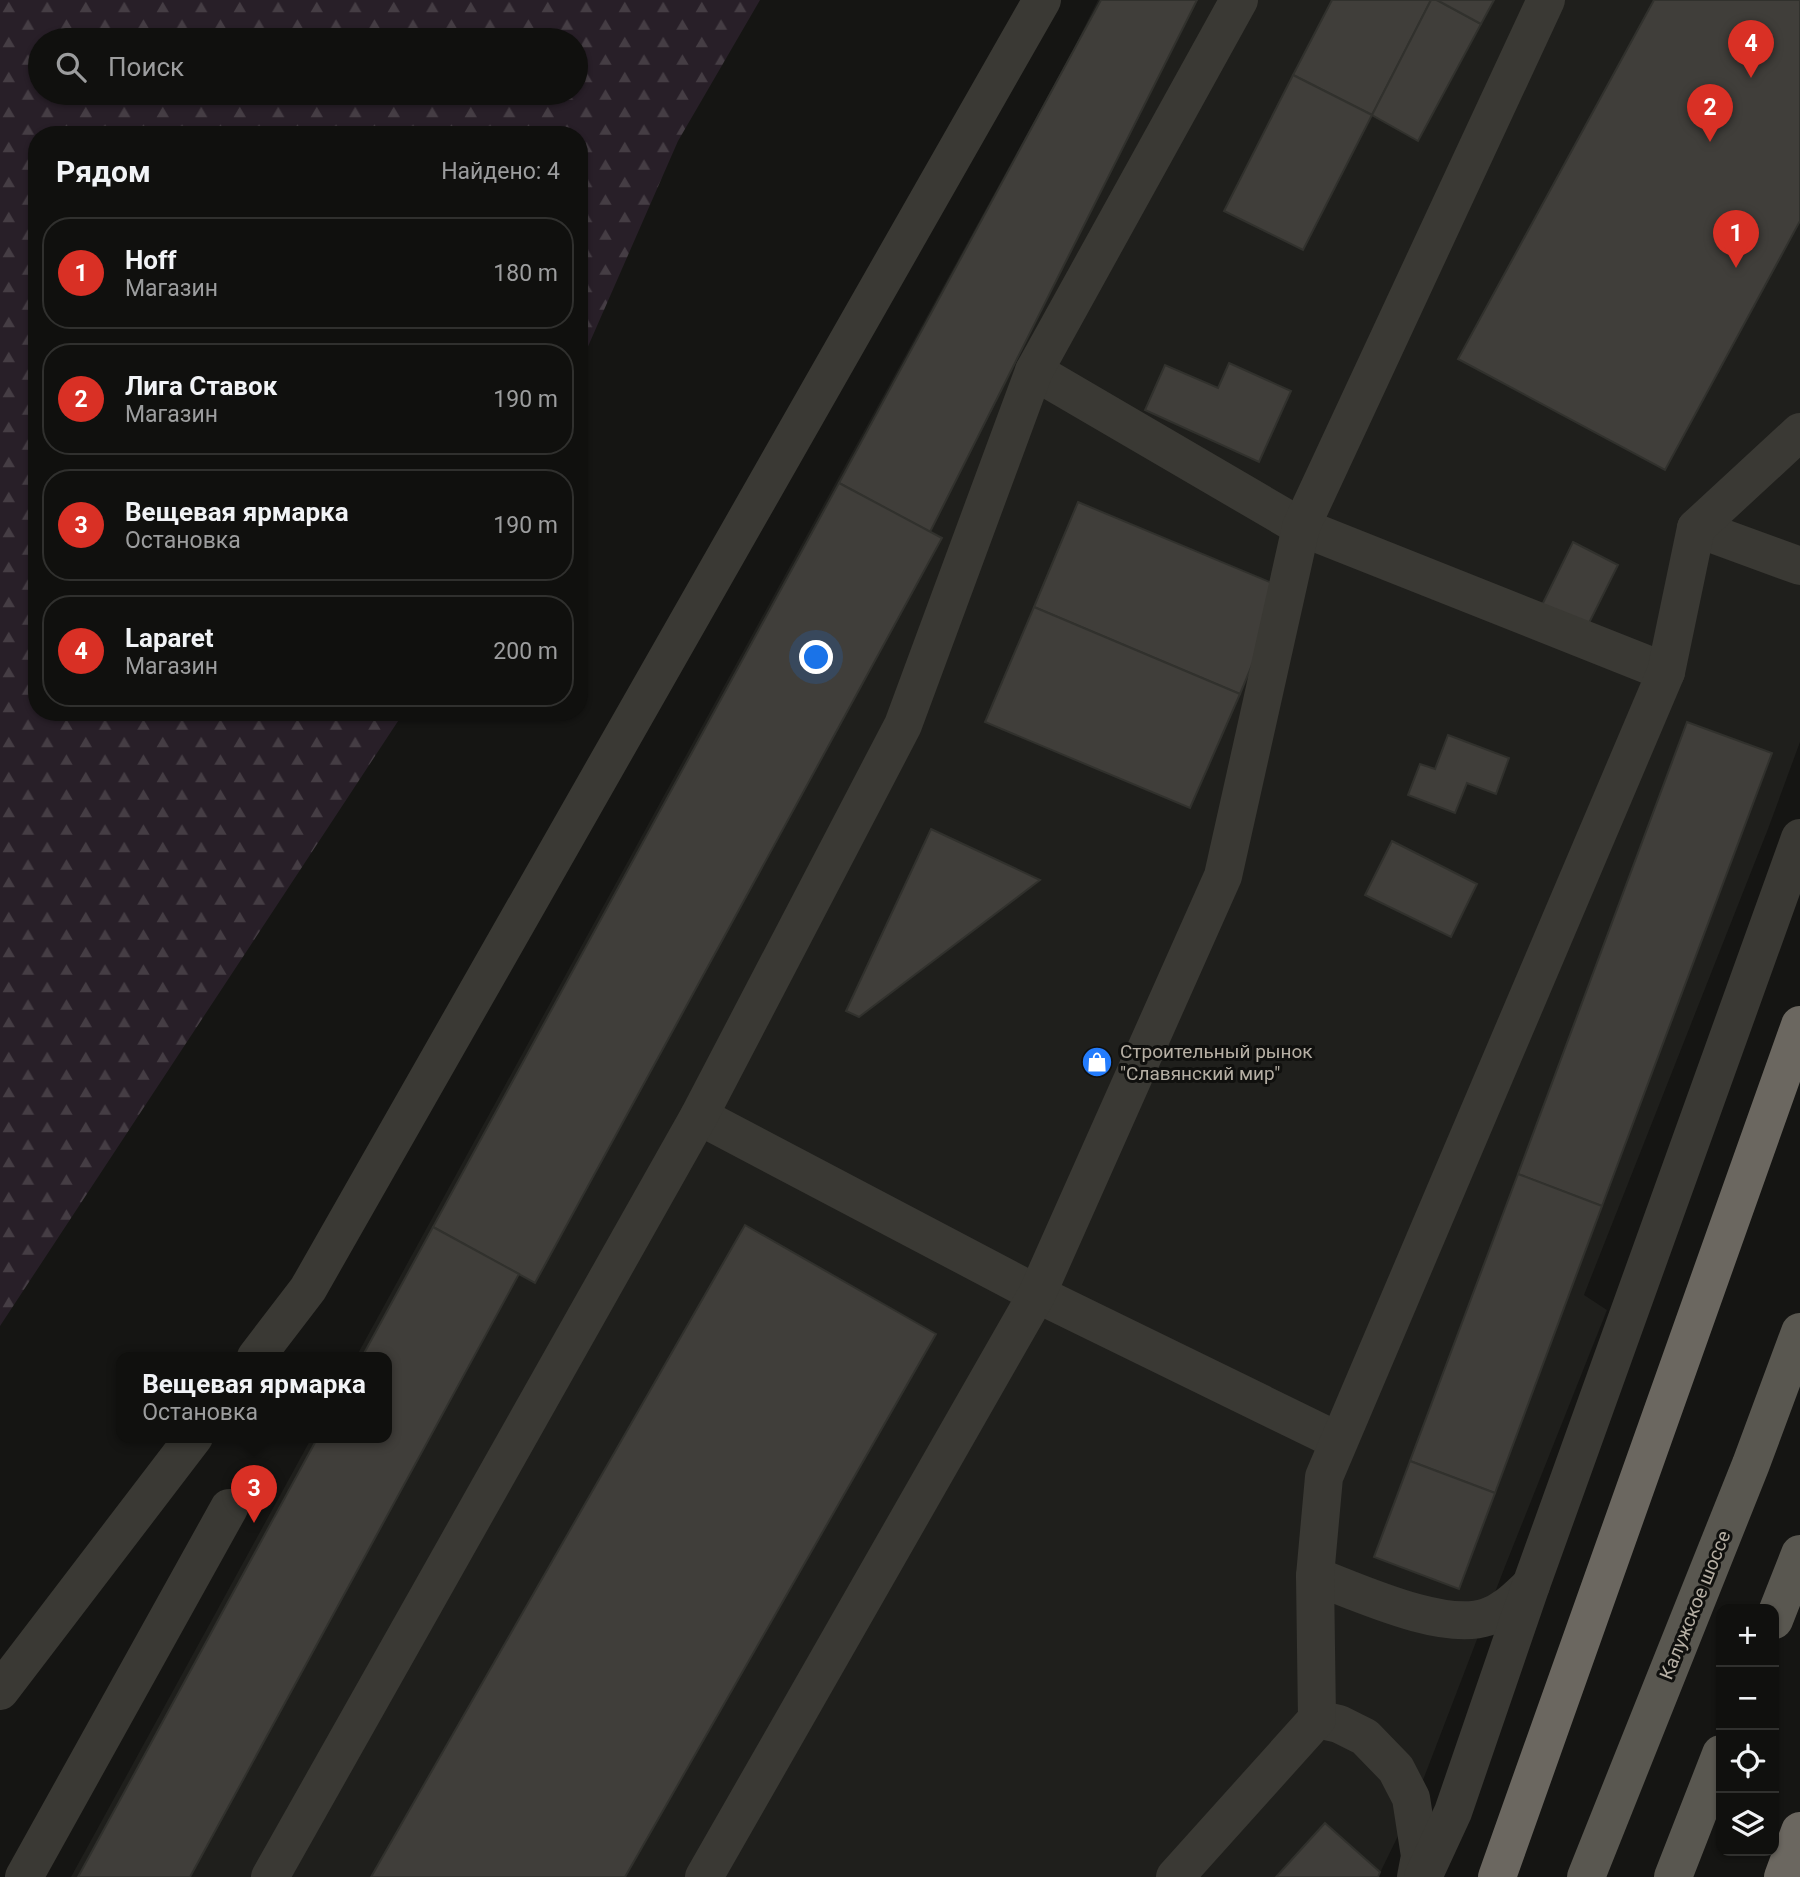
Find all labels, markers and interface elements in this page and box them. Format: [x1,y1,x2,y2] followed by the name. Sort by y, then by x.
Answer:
[1728,20,1774,78] pin: 4
[28,28,588,105] search box
[52,48,90,86] icon: search
[108,52,184,82] text: Поиск
[1687,84,1733,142] pin: 2
[56,154,151,189] text: Рядом
[441,158,560,185] text: Найдено: 4
[1713,210,1759,268] pin: 1
[125,245,177,275] text: Hoff
[74,260,88,287] text: 1
[493,260,558,287] text: 180 m
[125,275,218,302] text: Магазин
[125,371,277,401] text: Лига Ставок
[74,386,88,413] text: 2
[493,386,558,413] text: 190 m
[125,401,218,428] text: Магазин
[125,497,349,527] text: Вещевая ярмарка
[74,512,88,539] text: 3
[493,512,558,539] text: 190 m
[125,527,241,554] text: Остановка
[125,623,214,653] text: Laparet
[74,638,88,665] text: 4
[493,638,558,665] text: 200 m
[799,640,833,674] your location
[125,653,218,680] text: Магазин
[1120,1040,1313,1085] place label: Строительный рынок "Славянский мир"
[1080,1045,1114,1079] shop icon: Строительный рынок "Славянский мир"
[116,1352,392,1443] popup
[142,1369,366,1399] text: Вещевая ярмарка
[142,1399,258,1426] text: Остановка
[231,1465,277,1523] pin: 3
[1655,1527,1735,1683] street label: Калужское шоссе
[1716,1604,1779,1856] map controls
[1716,1604,1779,1667] button: +
[1716,1667,1779,1730] button: −
[1716,1730,1779,1793] button: locate
[1716,1793,1779,1856] button: layers

